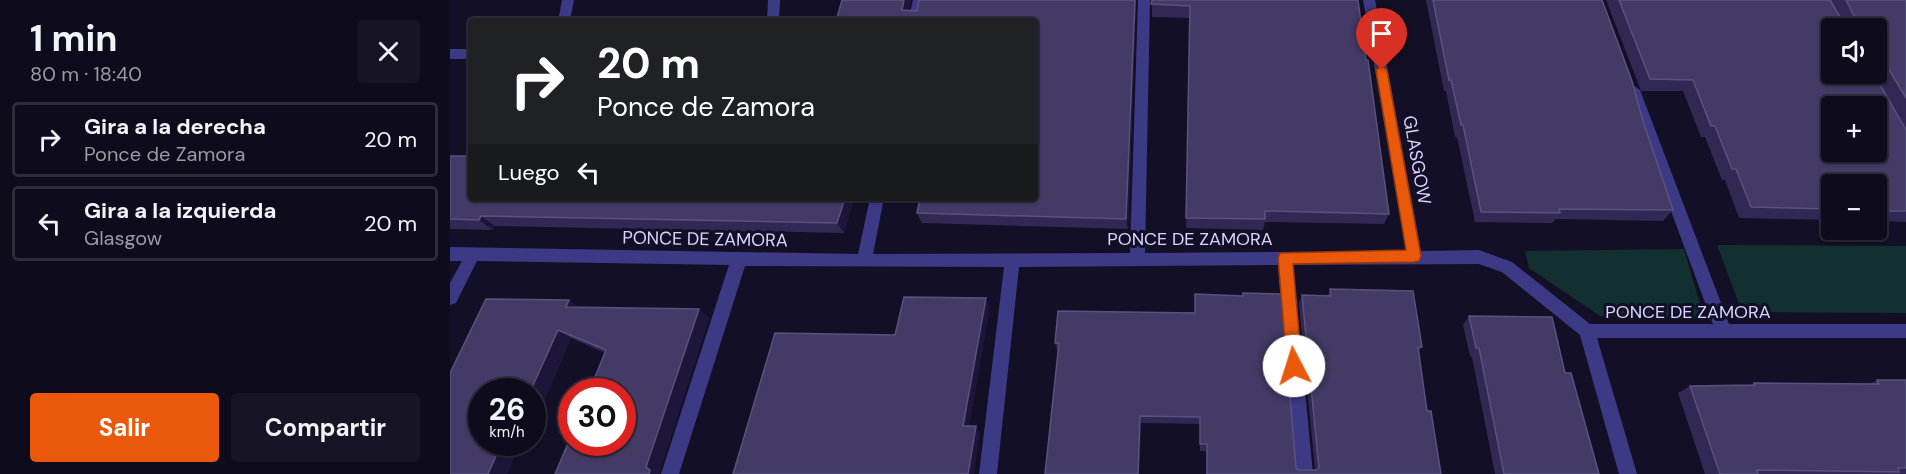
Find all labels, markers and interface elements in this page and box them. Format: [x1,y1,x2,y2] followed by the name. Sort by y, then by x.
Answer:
[1356,8,1407,70] pin
[30,15,118,62] text: 1 min
[1365,17,1398,50] icon: arrive
[1821,18,1887,240] map controls
[1821,18,1887,84] button: sound
[357,20,420,83] button: close
[597,36,700,91] text: 20 m
[498,42,576,120] icon: right
[30,61,142,87] text: 80 m · 18:40
[597,89,815,124] text: Ponce de Zamora
[1821,96,1887,162] button: +
[84,112,266,141] text: Gira a la derecha
[1397,114,1437,206] street label: GLASGOW
[33,123,66,156] icon: right
[364,125,417,154] text: 20 m
[84,141,245,167] text: Ponce de Zamora
[572,156,605,189] icon: left
[498,158,560,187] text: Luego
[1821,174,1887,240] button: −
[84,196,276,225] text: Gira a la izquierda
[33,207,66,240] icon: left
[364,209,417,238] text: 20 m
[84,225,162,251] text: Glasgow
[622,226,788,252] street label: PONCE DE ZAMORA
[1107,227,1273,251] street label: PONCE DE ZAMORA
[1605,300,1771,324] street label: PONCE DE ZAMORA
[1262,334,1326,398] position arrow
[558,378,636,456] speed limit sign: 30
[489,390,525,429] text: 26
[30,393,219,462] button: Salir
[231,393,420,462] button: Compartir
[489,422,525,442] text: km/h

